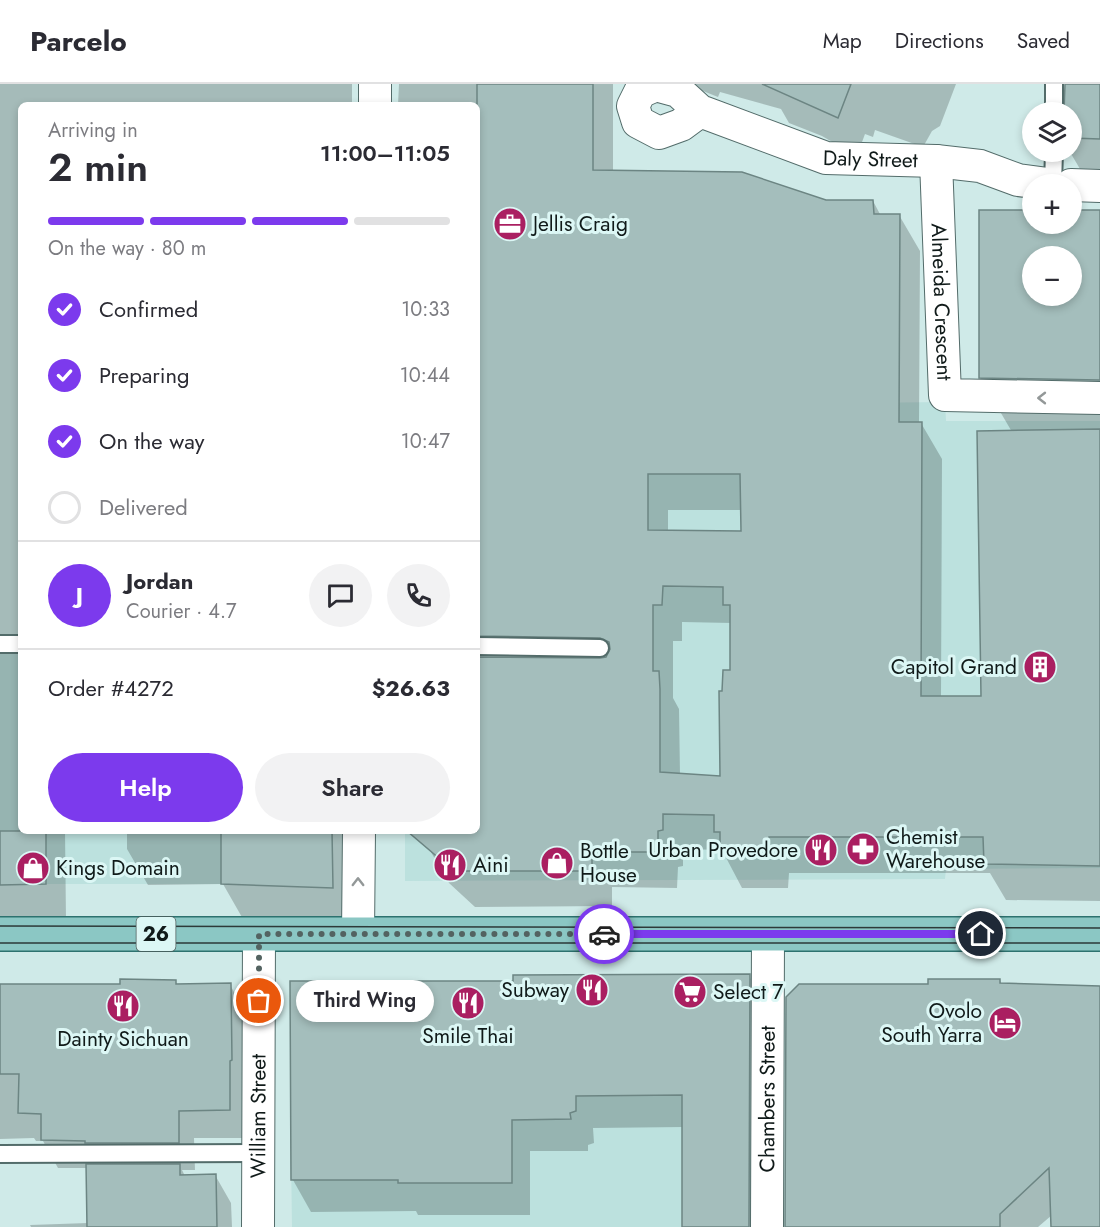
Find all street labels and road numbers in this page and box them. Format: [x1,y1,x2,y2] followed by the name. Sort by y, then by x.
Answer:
[823,143,918,175] street label: Daly Street
[923,223,959,381] street label: Almeida Crescent
[136,917,176,951] road number: 26
[752,1026,783,1172] street label: Chambers Street
[243,1054,274,1178] street label: William Street

